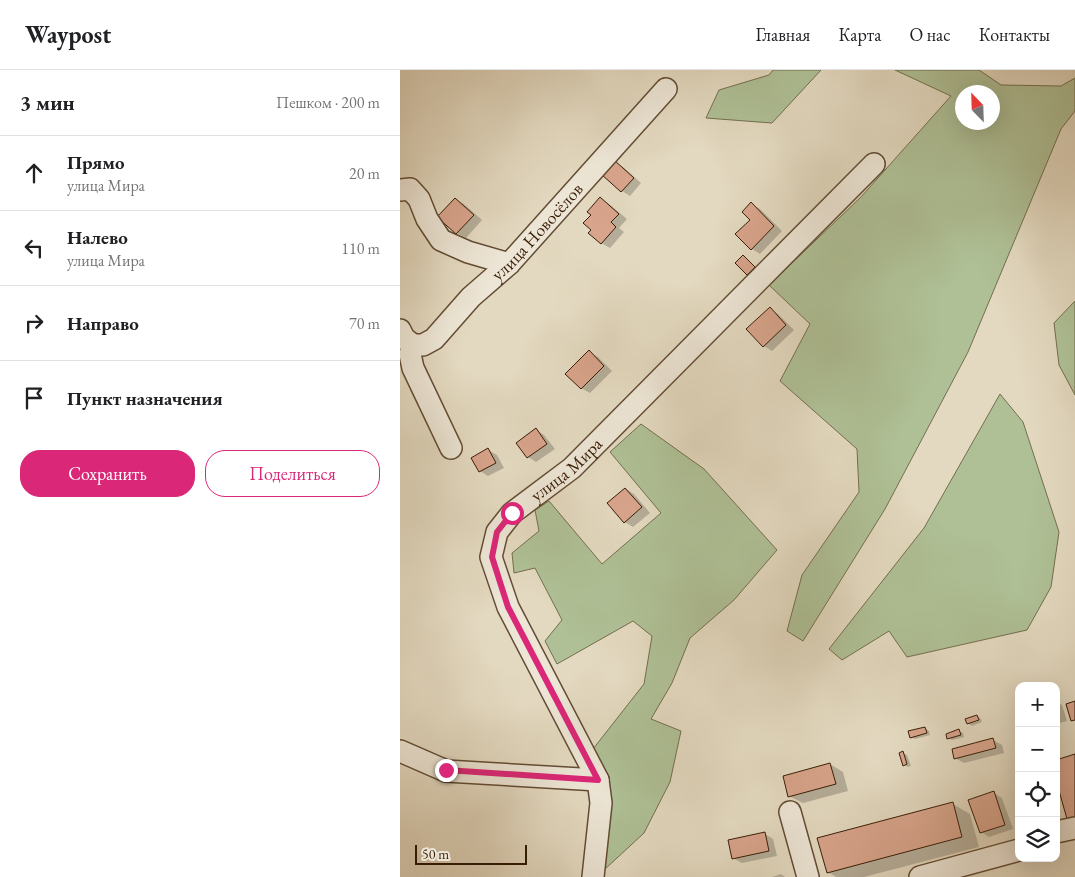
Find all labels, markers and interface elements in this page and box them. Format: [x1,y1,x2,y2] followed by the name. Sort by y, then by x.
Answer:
[25,19,111,50] text: Waypost
[756,23,810,46] text: Главная
[838,23,881,46] text: Карта
[909,23,951,46] text: О нас
[979,23,1050,46] text: Контакты
[955,85,1000,130] north arrow
[20,89,75,116] text: 3 мин
[276,92,380,113] text: Пешком · 200 m
[67,150,125,175] text: Прямо
[20,159,48,187] icon: ahead
[349,163,380,184] text: 20 m
[67,175,145,196] text: улица Мира
[486,177,588,285] street label: улица Новосёлов
[67,225,128,250] text: Налево
[20,234,48,262] icon: left
[341,238,380,259] text: 110 m
[67,250,145,271] text: улица Мира
[20,309,48,337] icon: right
[67,311,139,336] text: Направо
[349,313,380,334] text: 70 m
[20,384,48,412] icon: arrive
[67,386,223,411] text: Пункт назначения
[525,432,607,506] street label: улица Мира
[20,450,195,497] button: Сохранить
[205,450,380,497] button: Поделиться
[501,502,524,525] route start
[1015,682,1060,862] map controls
[1015,682,1060,727] button: +
[1015,727,1060,772] button: −
[435,759,458,782] route end
[1015,772,1060,817] button: locate
[1015,817,1060,862] button: layers
[415,842,528,865] scale bar
[422,845,449,863] text: 50 m

